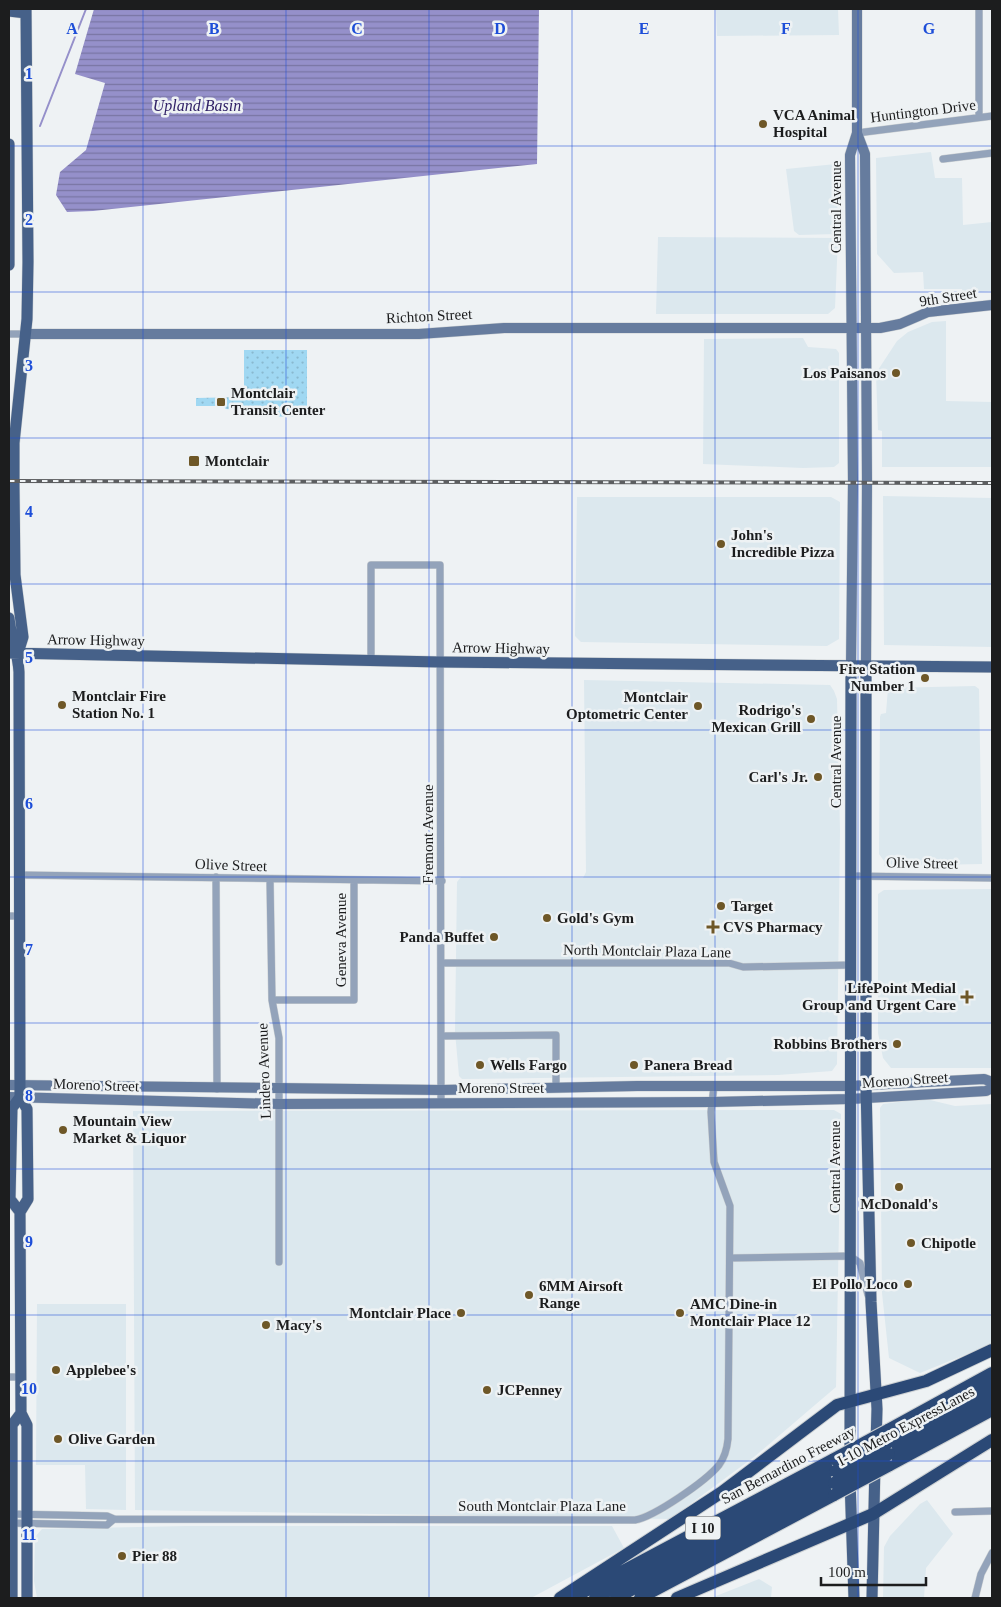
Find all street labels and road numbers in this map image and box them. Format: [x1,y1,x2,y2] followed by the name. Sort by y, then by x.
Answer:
[869,97,977,125] street label: Huntington Drive
[828,160,844,253] street label: Central Avenue
[918,284,979,309] street label: 9th Street
[386,306,473,326] street label: Richton Street
[47,631,146,649] street label: Arrow Highway
[452,639,551,657] street label: Arrow Highway
[828,715,844,808] street label: Central Avenue
[420,784,436,884] street label: Fremont Avenue
[886,854,959,872] street label: Olive Street
[195,856,268,874] street label: Olive Street
[333,893,349,987] street label: Geneva Avenue
[563,942,731,960] street label: North Montclair Plaza Lane
[254,1022,274,1119] street label: Lindero Avenue
[861,1069,949,1091] street label: Moreno Street
[53,1076,140,1095] street label: Moreno Street
[458,1080,545,1096] street label: Moreno Street
[827,1120,843,1213] street label: Central Avenue
[835,1383,977,1469] street label: I-10 Metro ExpressLanes
[718,1423,858,1507] street label: San Bernardino Freeway
[458,1498,626,1514] street label: South Montclair Plaza Lane
[686,1516,720,1540] road number: I 10

